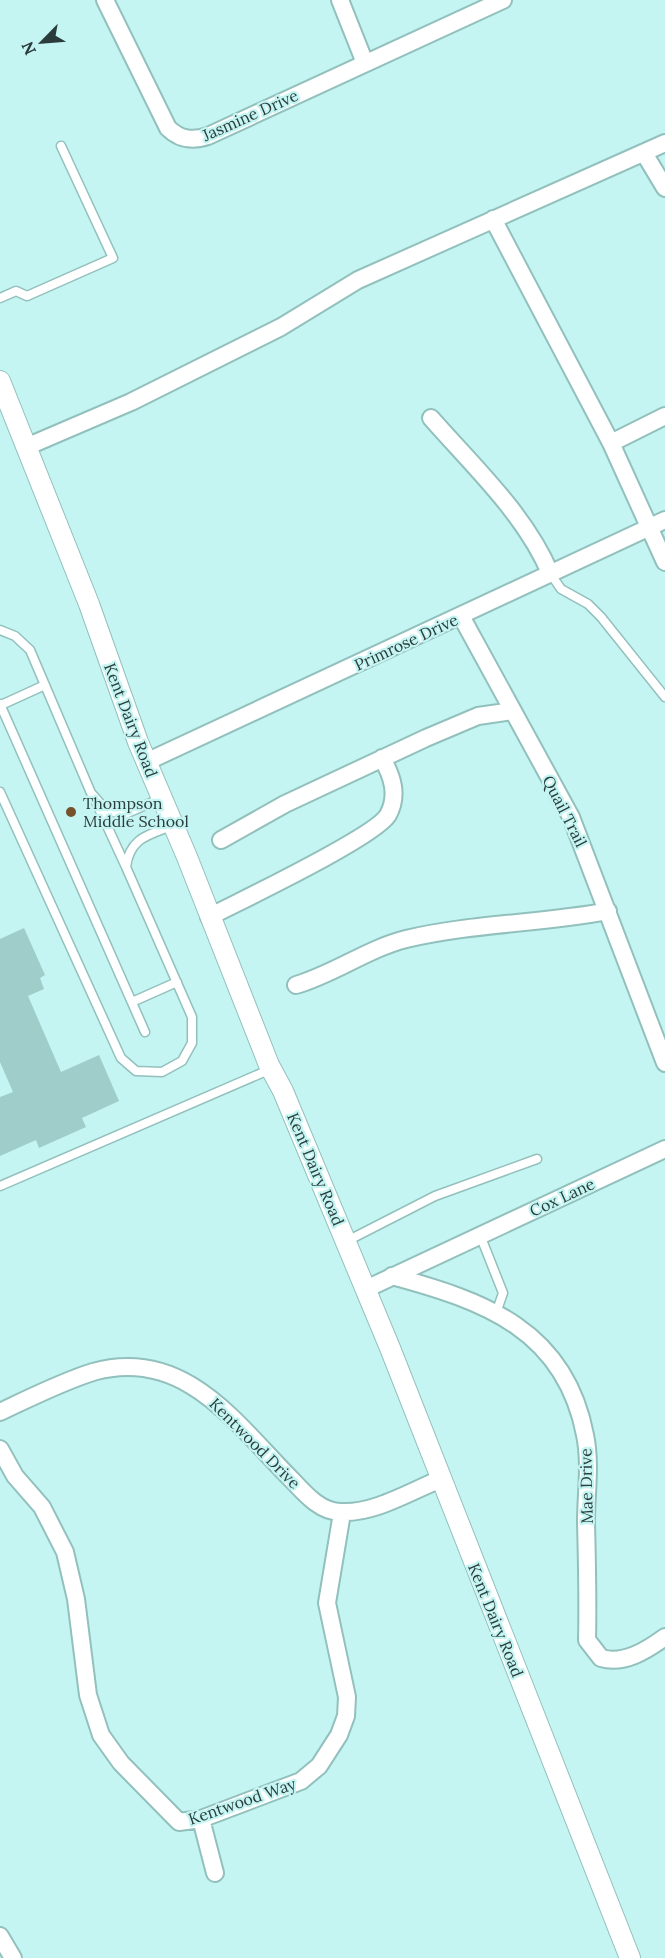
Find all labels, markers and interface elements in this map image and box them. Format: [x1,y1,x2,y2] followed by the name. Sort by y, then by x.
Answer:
[12,12,72,72] north arrow
[17,39,40,58] text: N
[198,85,301,145] street label: Jasmine Drive
[351,609,461,675] street label: Primrose Drive
[100,660,162,780] street label: Kent Dairy Road
[538,772,592,850] street label: Quail Trail
[83,793,189,831] place label: Thompson Middle School
[64,805,78,819] marker: Thompson Middle School
[283,1109,349,1229] street label: Kent Dairy Road
[526,1173,598,1221] street label: Cox Lane
[205,1393,305,1493] street label: Kentwood Drive
[575,1448,597,1524] street label: Mae Drive
[464,1560,528,1680] street label: Kent Dairy Road
[186,1773,299,1829] street label: Kentwood Way

